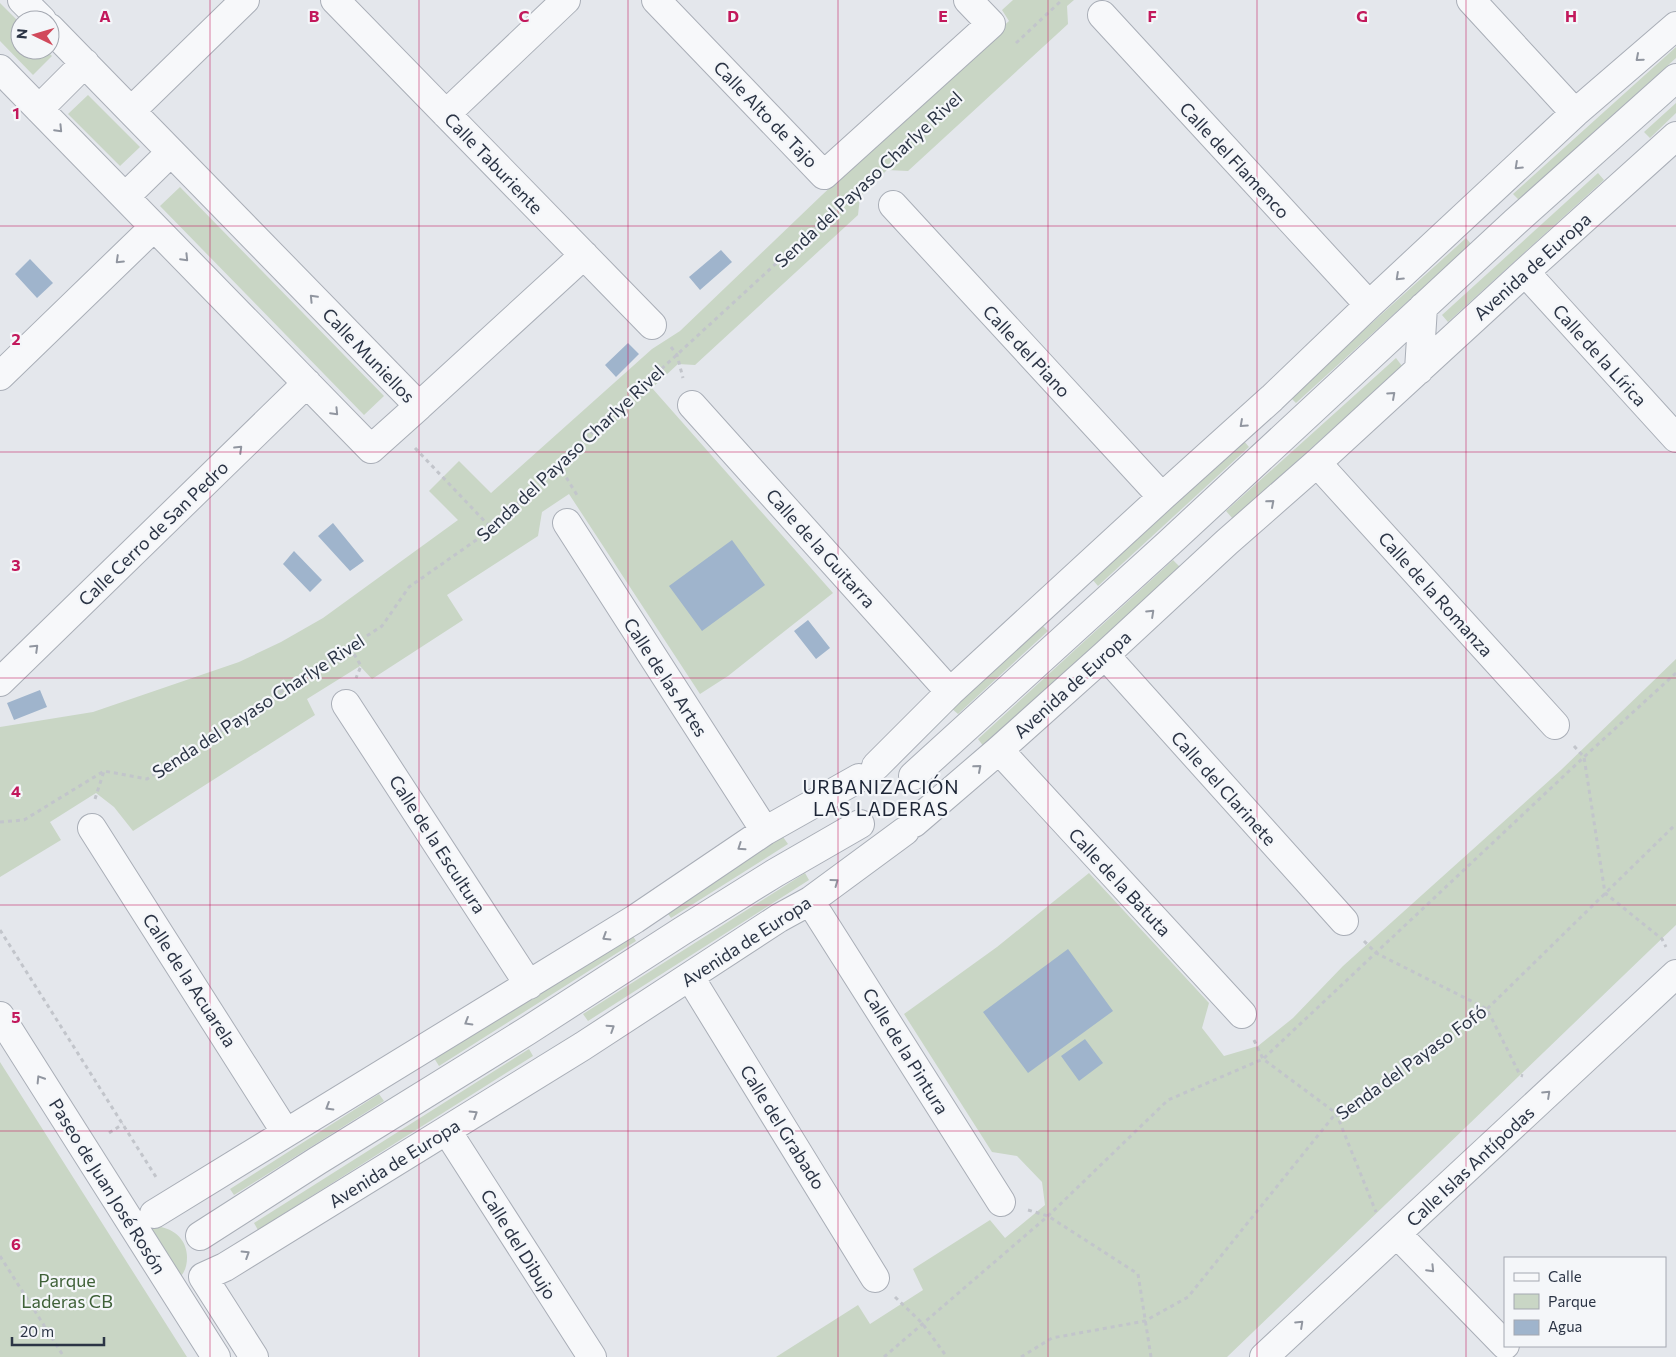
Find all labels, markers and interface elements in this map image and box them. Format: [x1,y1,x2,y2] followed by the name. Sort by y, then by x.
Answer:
[99,6,111,25] text: A
[309,6,320,25] text: B
[519,6,530,25] text: C
[727,6,739,25] text: D
[938,6,948,25] text: E
[1147,6,1157,25] text: F
[1356,6,1368,25] text: G
[1565,6,1577,25] text: H
[10,10,60,60] north arrow
[13,28,30,40] text: N
[1636,52,1645,60] one-way arrow
[709,56,823,172] street label: Calle Alto de Tajo
[770,86,966,272] street label: Senda del Payaso Charlye Rivel
[1175,97,1295,223] street label: Calle del Flamenco
[12,103,20,122] text: 1
[440,108,548,218] street label: Calle Taburiente
[53,123,62,132] one-way arrow
[1515,160,1524,169] one-way arrow
[1469,208,1595,324] street label: Avenida de Europa
[179,252,188,261] one-way arrow
[116,255,125,264] one-way arrow
[1396,271,1405,280] one-way arrow
[310,295,319,304] one-way arrow
[1548,299,1652,411] street label: Calle de la Lírica
[979,300,1075,402] street label: Calle del Piano
[318,303,420,407] street label: Calle Muniellos
[11,329,21,348] text: 2
[472,360,668,546] street label: Senda del Payaso Charlye Rivel
[1386,392,1395,401] one-way arrow
[329,406,338,415] one-way arrow
[1239,418,1248,427] one-way arrow
[233,446,242,455] one-way arrow
[74,456,232,610] street label: Calle Cerro de San Pedro
[762,484,880,612] street label: Calle de la Guitarra
[1265,500,1274,509] one-way arrow
[1374,527,1498,661] street label: Calle de la Romanza
[11,555,21,574] text: 3
[1145,610,1154,619] one-way arrow
[619,613,713,741] street label: Calle de las Artes
[1009,626,1135,742] street label: Avenida de Europa
[148,629,368,783] street label: Senda del Payaso Charlye Rivel
[29,645,38,654] one-way arrow
[1167,726,1281,850] street label: Calle del Clarinete
[972,765,981,774] one-way arrow
[385,771,491,917] street label: Calle de la Escultura
[802,774,960,820] district label: URBANIZACIÓN LAS LADERAS
[11,781,21,800] text: 4
[1064,823,1176,941] street label: Calle de la Batuta
[738,841,747,850] one-way arrow
[829,879,839,888] one-way arrow
[677,891,815,991] street label: Avenida de Europa
[138,909,242,1051] street label: Calle de la Acuarela
[602,931,612,940] one-way arrow
[858,984,954,1118] street label: Calle de la Pintura
[1331,1000,1491,1124] street label: Senda del Payaso Fofó
[11,1007,21,1026] text: 5
[464,1016,473,1026] one-way arrow
[606,1025,615,1034] one-way arrow
[736,1061,830,1193] street label: Calle del Grabado
[37,1076,46,1085] one-way arrow
[1541,1091,1550,1100] one-way arrow
[45,1094,171,1278] street label: Paseo de Juan José Rosón
[325,1100,334,1110] one-way arrow
[1401,1101,1539,1231] street label: Calle Islas Antípodas
[468,1111,477,1121] one-way arrow
[325,1114,463,1212] street label: Avenida de Europa
[476,1185,562,1303] street label: Calle del Dibujo
[11,1234,21,1253] text: 6
[240,1251,249,1261] one-way arrow
[1504,1257,1666,1347] legend
[1425,1263,1434,1272] one-way arrow
[1548,1267,1582,1285] text: Calle
[21,1269,113,1312] park label: Parque Laderas CB
[1548,1292,1596,1310] text: Parque
[12,1314,105,1346] scale bar
[1548,1317,1582,1335] text: Agua
[1294,1321,1303,1330] one-way arrow
[20,1322,54,1340] text: 20 m

